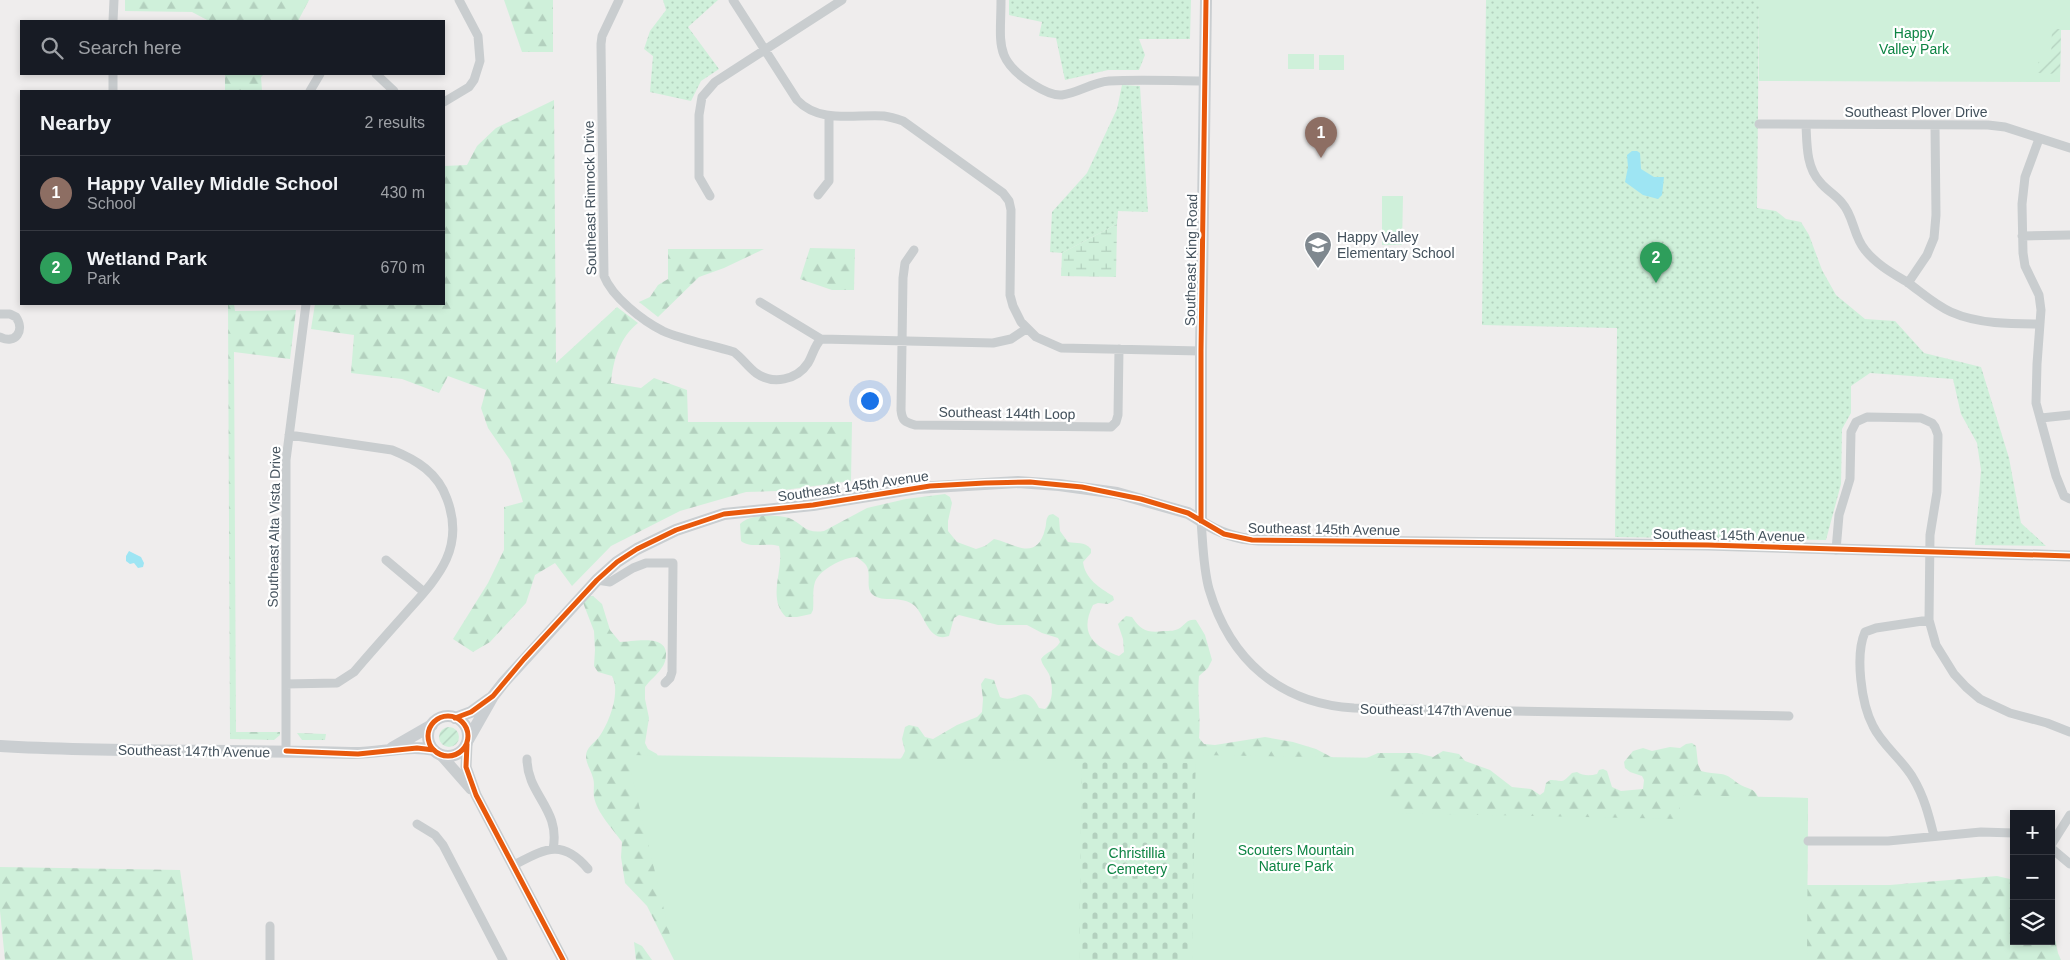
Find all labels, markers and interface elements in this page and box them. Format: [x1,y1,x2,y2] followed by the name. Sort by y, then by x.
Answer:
[20,20,445,75] search box
[1879,25,1950,57] park label: Happy Valley Park
[38,34,66,62] icon: search
[78,37,182,58] text: Search here
[1844,104,1988,120] street label: Southeast Plover Drive
[40,111,111,134] text: Nearby
[365,114,425,131] text: 2 results
[1305,117,1337,158] pin: 1
[581,120,599,276] street label: Southeast Rimrock Drive
[87,173,338,194] text: Happy Valley Middle School
[52,184,60,201] text: 1
[381,184,425,201] text: 430 m
[1182,194,1200,326] street label: Southeast King Road
[87,195,136,212] text: School
[1337,229,1455,261] place label: Happy Valley Elementary School
[1303,230,1333,269] school or university icon: Happy Valley Elementary School
[1640,242,1672,283] pin: 2
[87,248,207,269] text: Wetland Park
[52,259,60,276] text: 2
[381,259,425,276] text: 670 m
[87,270,120,287] text: Park
[857,388,883,414] your location
[938,404,1076,422] street label: Southeast 144th Loop
[265,446,283,608] street label: Southeast Alta Vista Drive
[776,467,930,505] street label: Southeast 145th Avenue
[1248,520,1400,538] street label: Southeast 145th Avenue
[1653,526,1805,544] street label: Southeast 145th Avenue
[1360,701,1512,719] street label: Southeast 147th Avenue
[118,742,270,760] street label: Southeast 147th Avenue
[2010,810,2055,945] map controls
[2010,810,2055,855] button: +
[1238,842,1354,874] park label: Scouters Mountain Nature Park
[1107,845,1167,877] park label: Christillia Cemetery
[2010,855,2055,900] button: −
[2010,900,2055,945] button: layers

